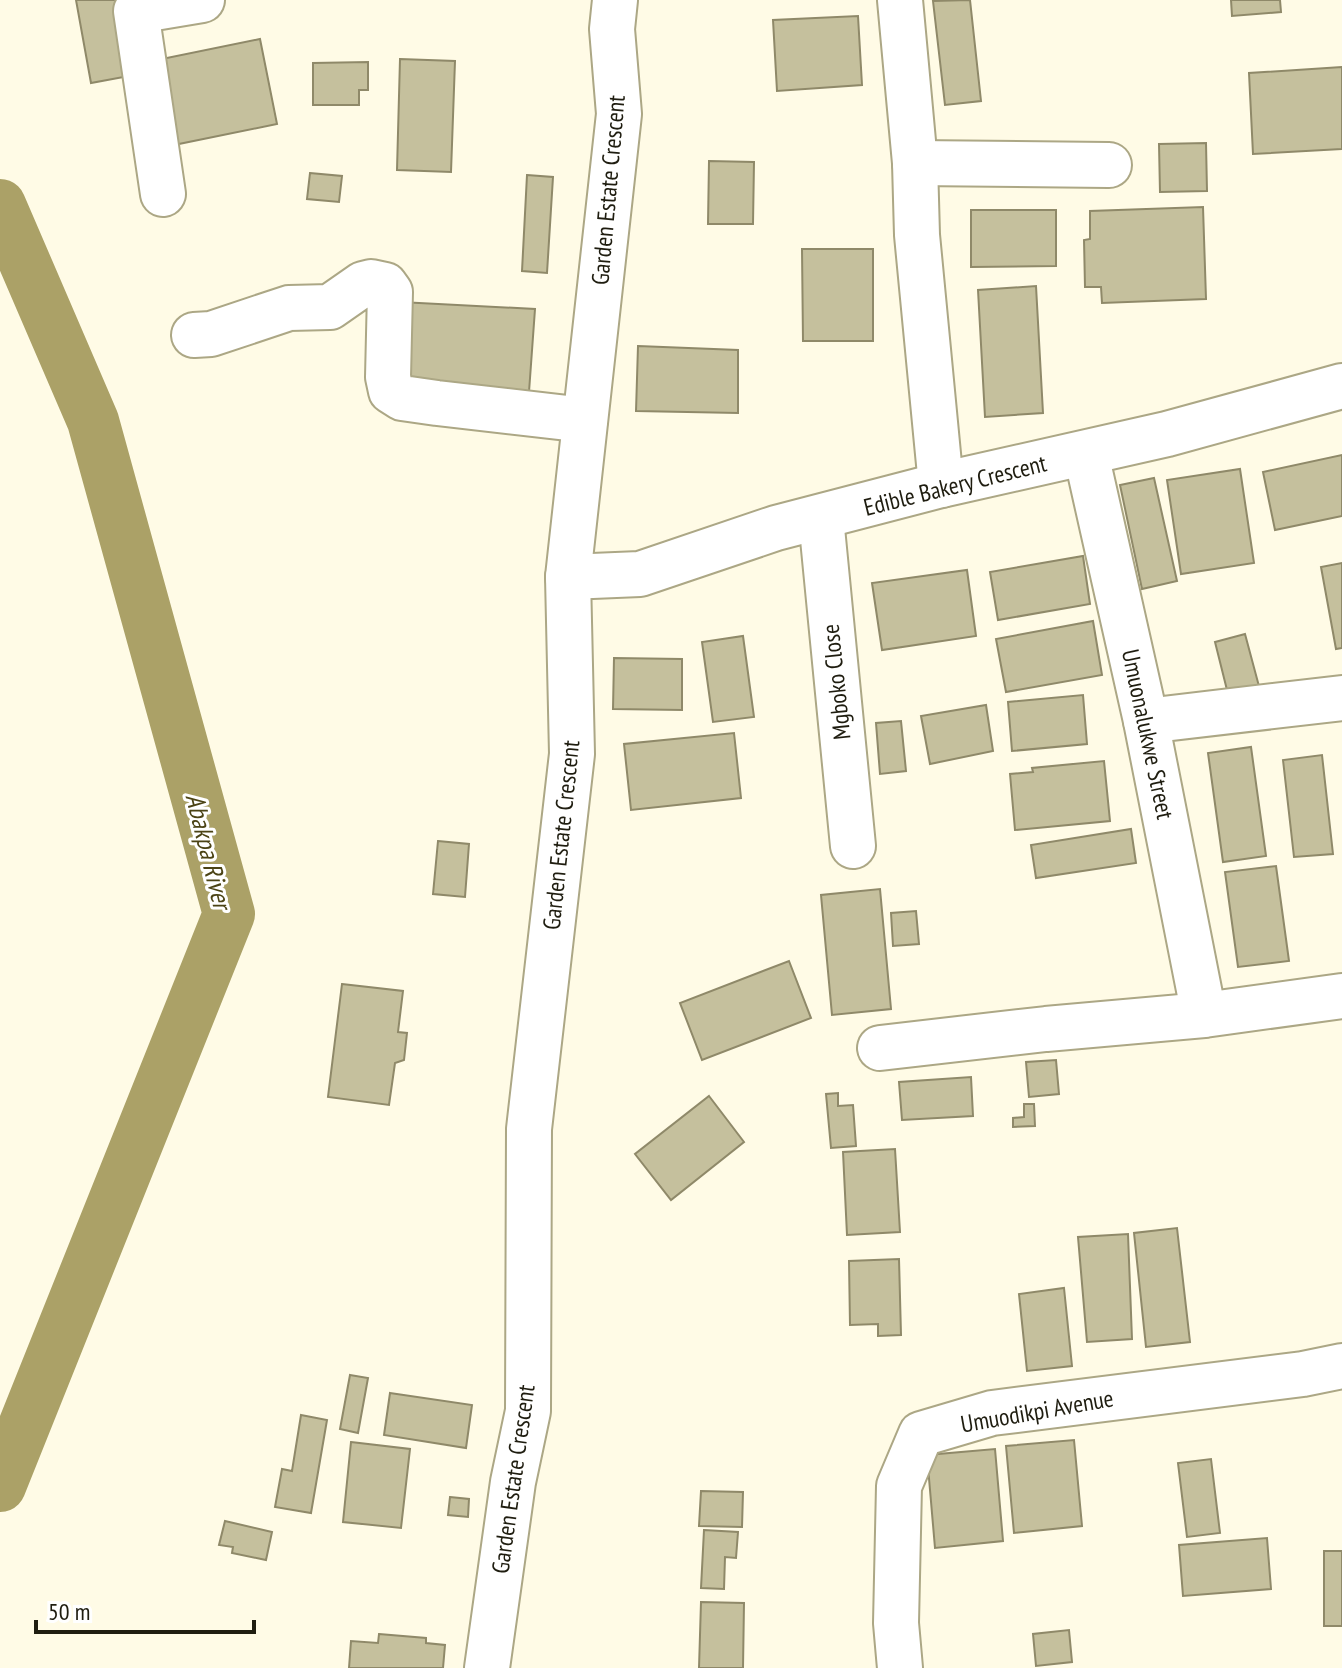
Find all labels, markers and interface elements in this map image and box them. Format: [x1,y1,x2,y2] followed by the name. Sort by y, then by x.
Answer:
[584,93,632,286] street label: Garden Estate Crescent
[860,447,1050,523] street label: Edible Bakery Crescent
[815,623,857,741] street label: Mgboko Close
[1115,646,1181,822] street label: Umuonalukwe Street
[536,738,586,931] street label: Garden Estate Crescent
[179,790,240,916] water label: Abakpa River
[484,1382,542,1575] street label: Garden Estate Crescent
[958,1382,1116,1440] street label: Umuodikpi Avenue
[36,1584,254,1634] scale bar
[48,1596,90,1627] text: 50 m

